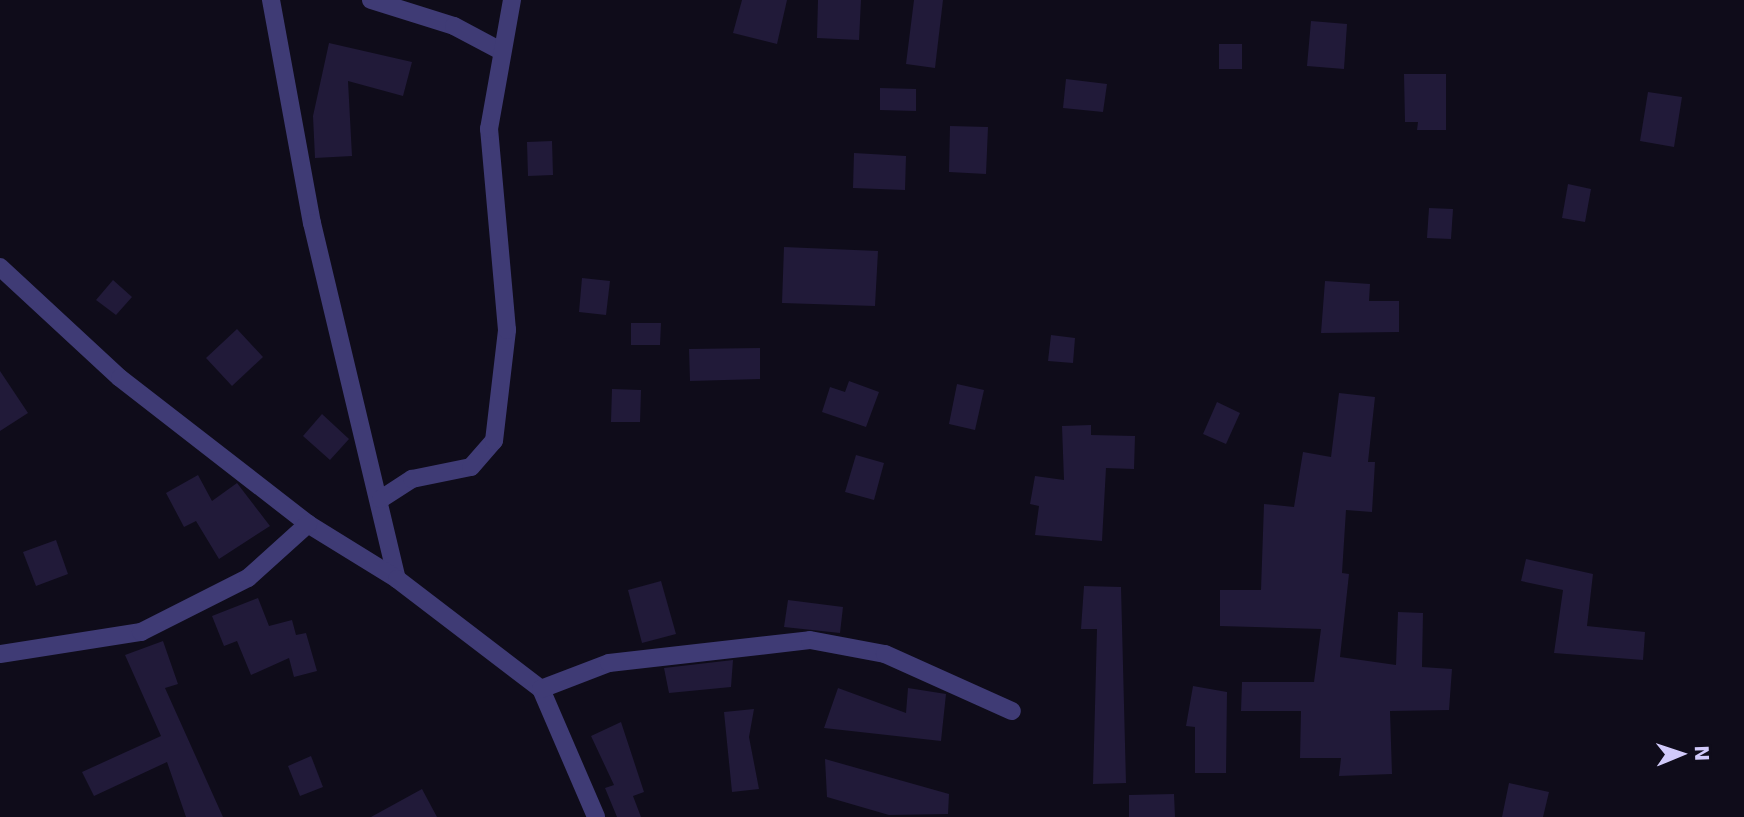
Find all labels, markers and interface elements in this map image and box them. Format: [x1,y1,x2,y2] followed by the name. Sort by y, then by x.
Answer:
[1646,719,1716,789] north arrow
[1691,745,1713,762] text: N

